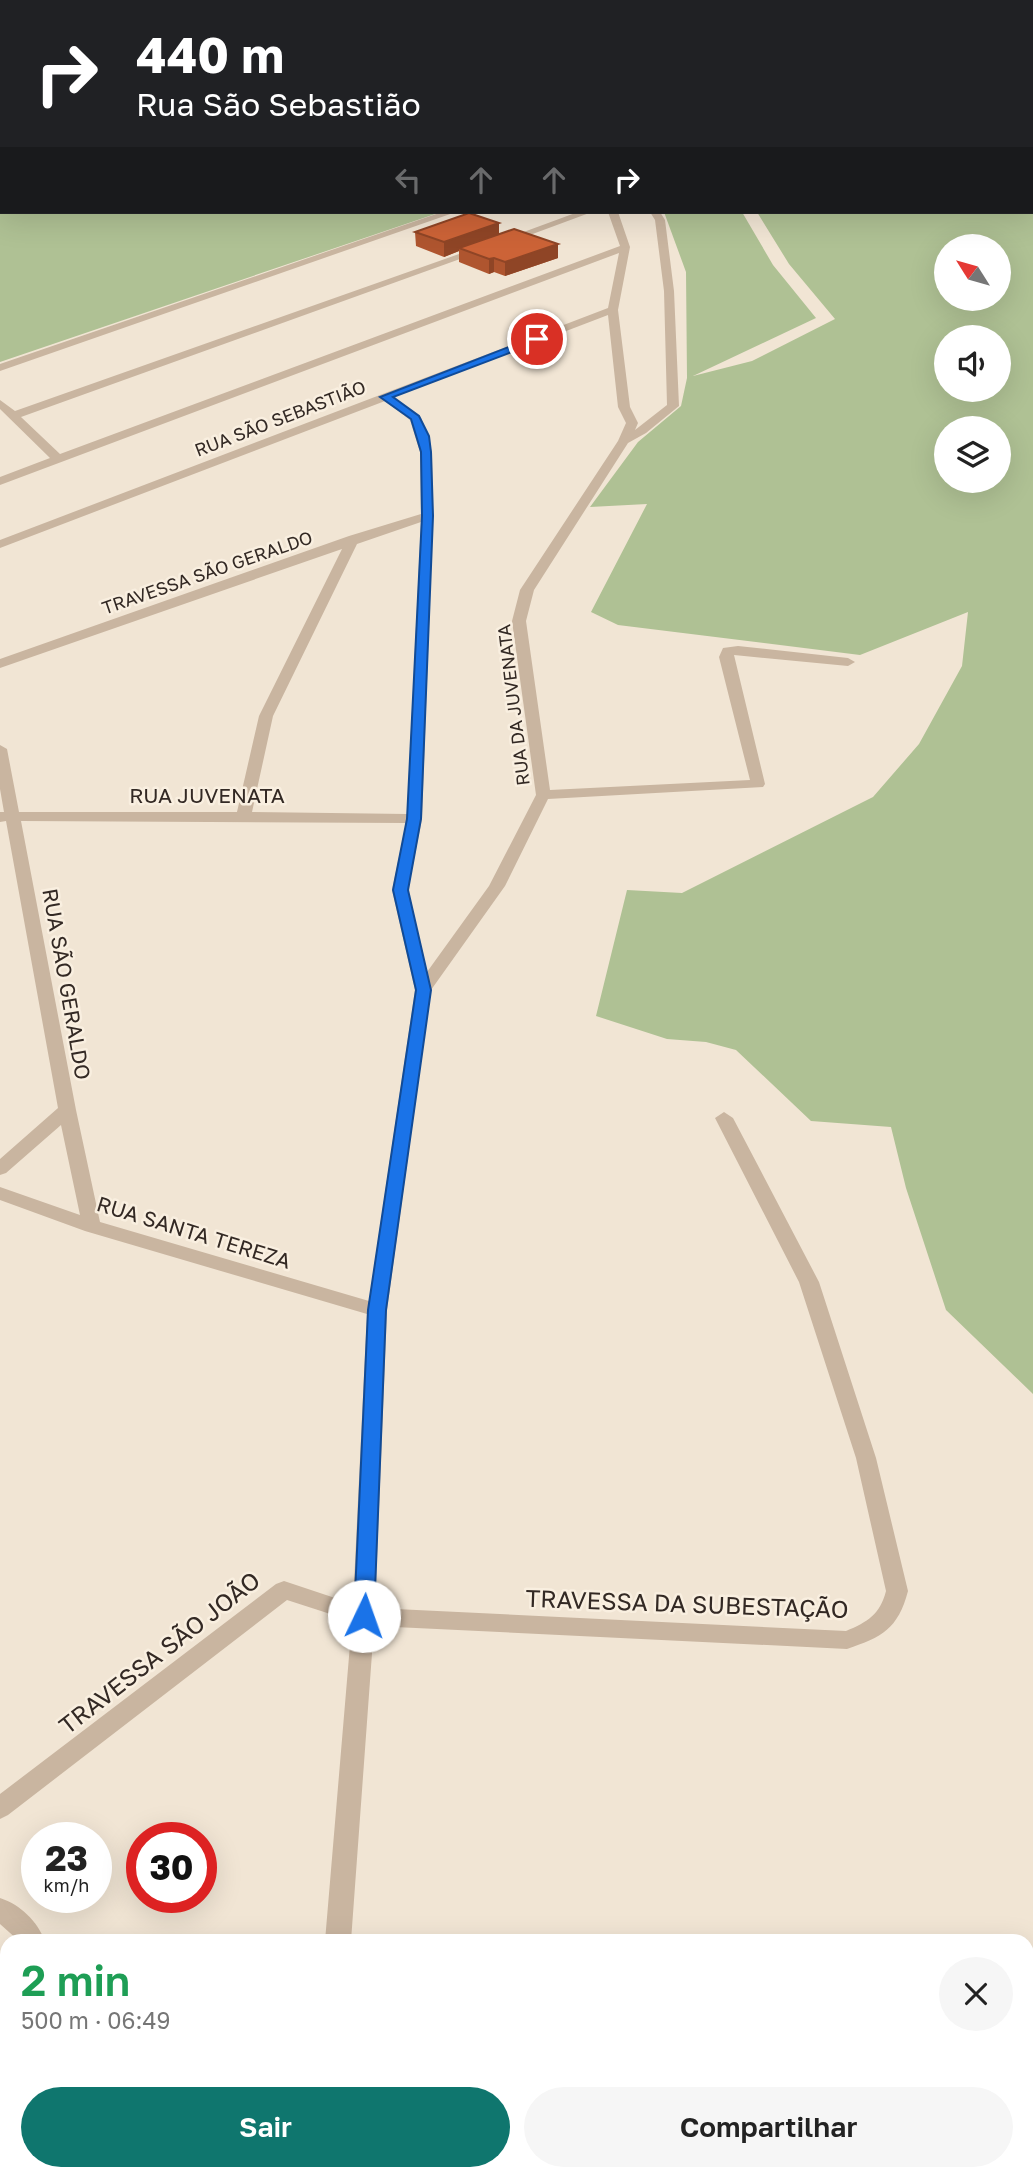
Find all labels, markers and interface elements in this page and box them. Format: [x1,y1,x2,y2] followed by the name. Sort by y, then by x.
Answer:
[136,25,284,84] text: 440 m
[21,28,112,119] icon: right
[136,85,421,123] text: Rua São Sebastião
[389,161,427,199] icon: left
[462,161,500,199] icon: ahead
[535,161,573,199] icon: ahead
[608,161,646,199] icon: right
[934,234,1012,312] north arrow
[934,234,1011,493] map controls
[507,309,567,369] pin
[518,320,556,358] icon: arrive
[934,325,1011,402] button: sound
[191,375,369,461] street label: RUA SÃO SEBASTIÃO
[934,416,1011,493] button: layers
[99,526,315,618] street label: TRAVESSA SÃO GERALDO
[492,623,534,787] street label: RUA DA JUVENATA
[129,782,285,808] street label: RUA JUVENATA
[37,886,97,1082] street label: RUA SÃO GERALDO
[94,1190,294,1274] street label: RUA SANTA TEREZA
[53,1565,265,1739] street label: TRAVESSA SÃO JOÃO
[327,1579,401,1653] position arrow
[525,1583,849,1623] street label: TRAVESSA DA SUBESTAÇÃO
[126,1822,217,1913] speed limit sign: 30
[45,1837,88,1879] text: 23
[44,1874,89,1896] text: km/h
[21,1955,130,2005] text: 2 min
[939,1957,1013,2031] button: close
[21,2006,170,2034] text: 500 m · 06:49
[21,2087,510,2167] button: Sair
[524,2087,1013,2167] button: Compartilhar

